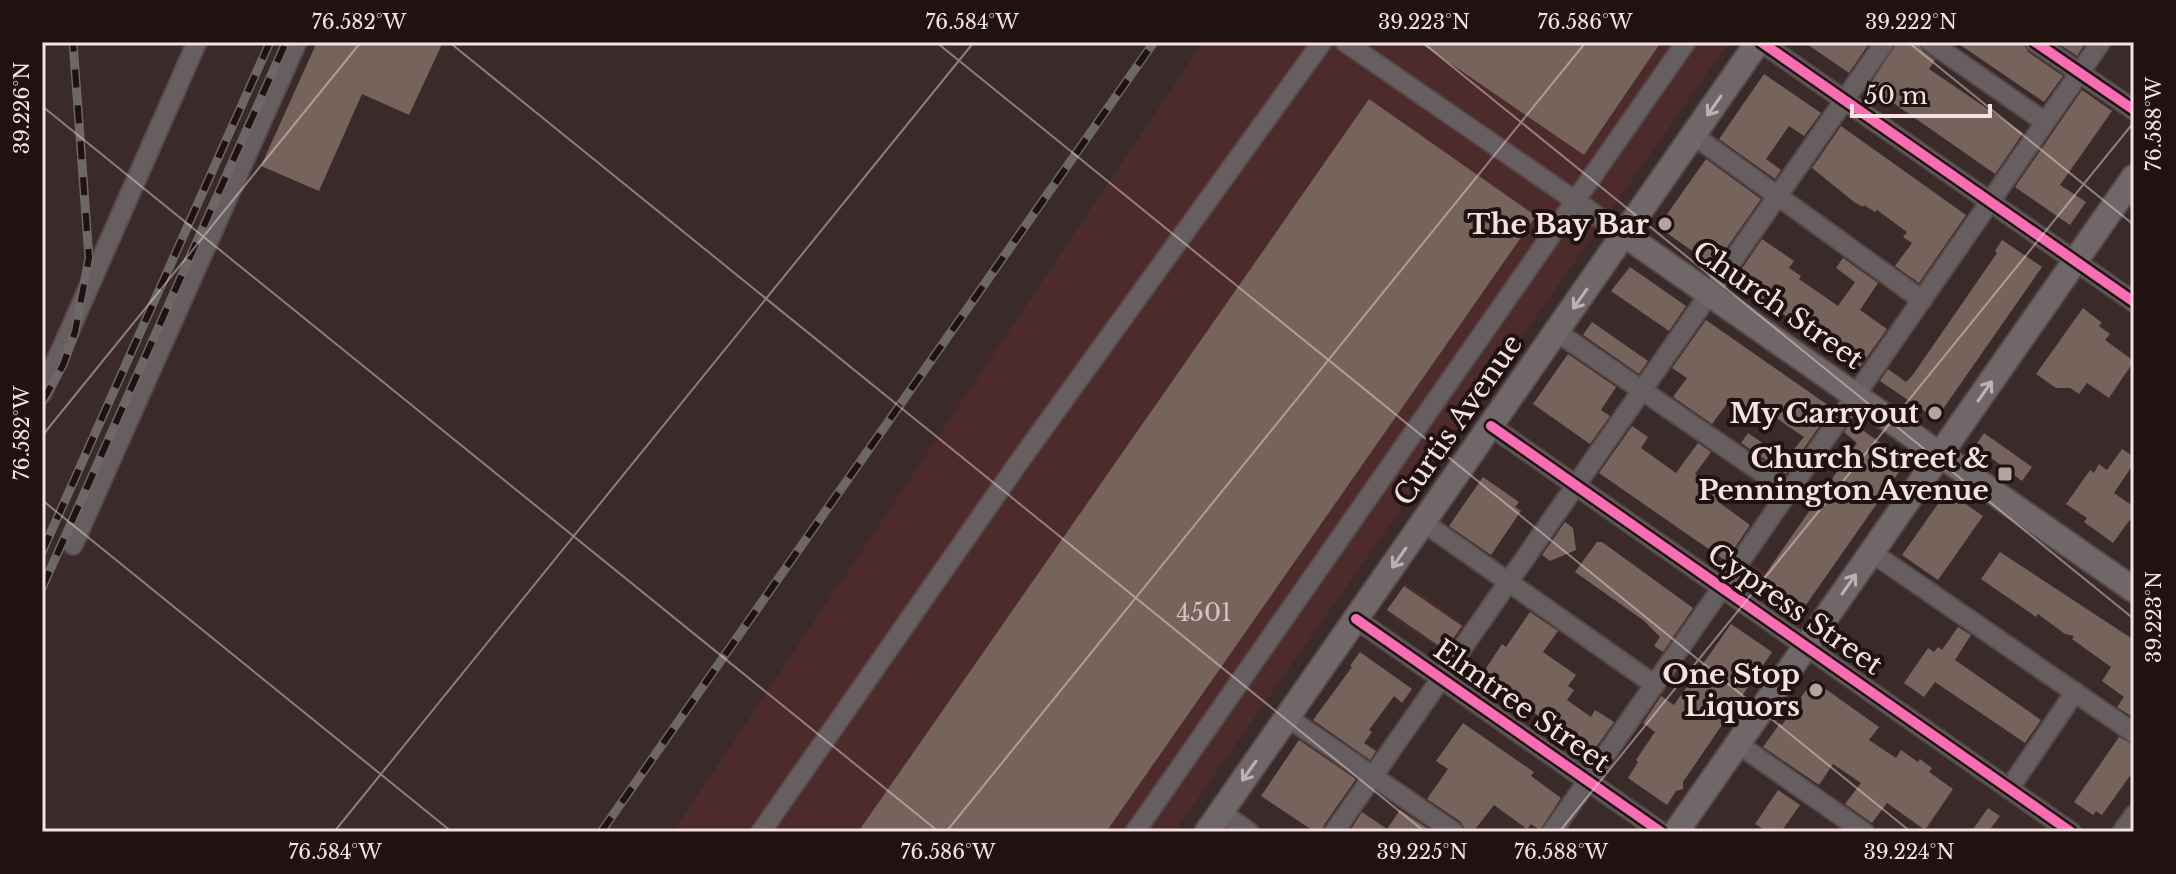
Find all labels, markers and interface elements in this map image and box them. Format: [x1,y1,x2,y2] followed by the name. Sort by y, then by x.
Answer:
[312,10,407,34] text: 76.582°W
[925,10,1019,34] text: 76.584°W
[1378,10,1470,34] text: 39.223°N
[1538,10,1633,34] text: 76.586°W
[1865,10,1957,34] text: 39.222°N
[10,62,34,154] text: 39.226°N
[1852,68,1990,118] scale bar
[2142,76,2166,171] text: 76.588°W
[1864,81,1928,110] text: 50 m
[1706,94,1722,116] one-way arrow
[1467,207,1649,242] place label: The Bay Bar
[1656,215,1674,233] marker: The Bay Bar
[1686,233,1870,377] street label: Church Street
[1572,288,1589,309] one-way arrow
[1386,328,1530,512] street label: Curtis Avenue
[1977,380,1993,402] one-way arrow
[10,385,34,480] text: 76.582°W
[1730,396,1919,431] place label: My Carryout
[1926,404,1944,422] marker: My Carryout
[1698,441,1989,508] place label: Church Street & Pennington Avenue
[1996,465,2014,483] marker: Church Street & Pennington Avenue
[1701,536,1890,683] street label: Cypress Street
[1391,546,1407,568] one-way arrow
[2142,571,2166,663] text: 39.223°N
[1841,574,1857,596] one-way arrow
[1176,598,1232,627] house number: 4501
[1427,632,1617,780] street label: Elmtree Street
[1662,657,1800,724] place label: One Stop Liquors
[1807,681,1825,699] marker: One Stop Liquors
[1241,759,1258,781] one-way arrow
[288,840,382,864] text: 76.584°W
[901,840,996,864] text: 76.586°W
[1377,840,1467,864] text: 39.225°N
[1514,840,1609,864] text: 76.588°W
[1864,840,1954,864] text: 39.224°N

